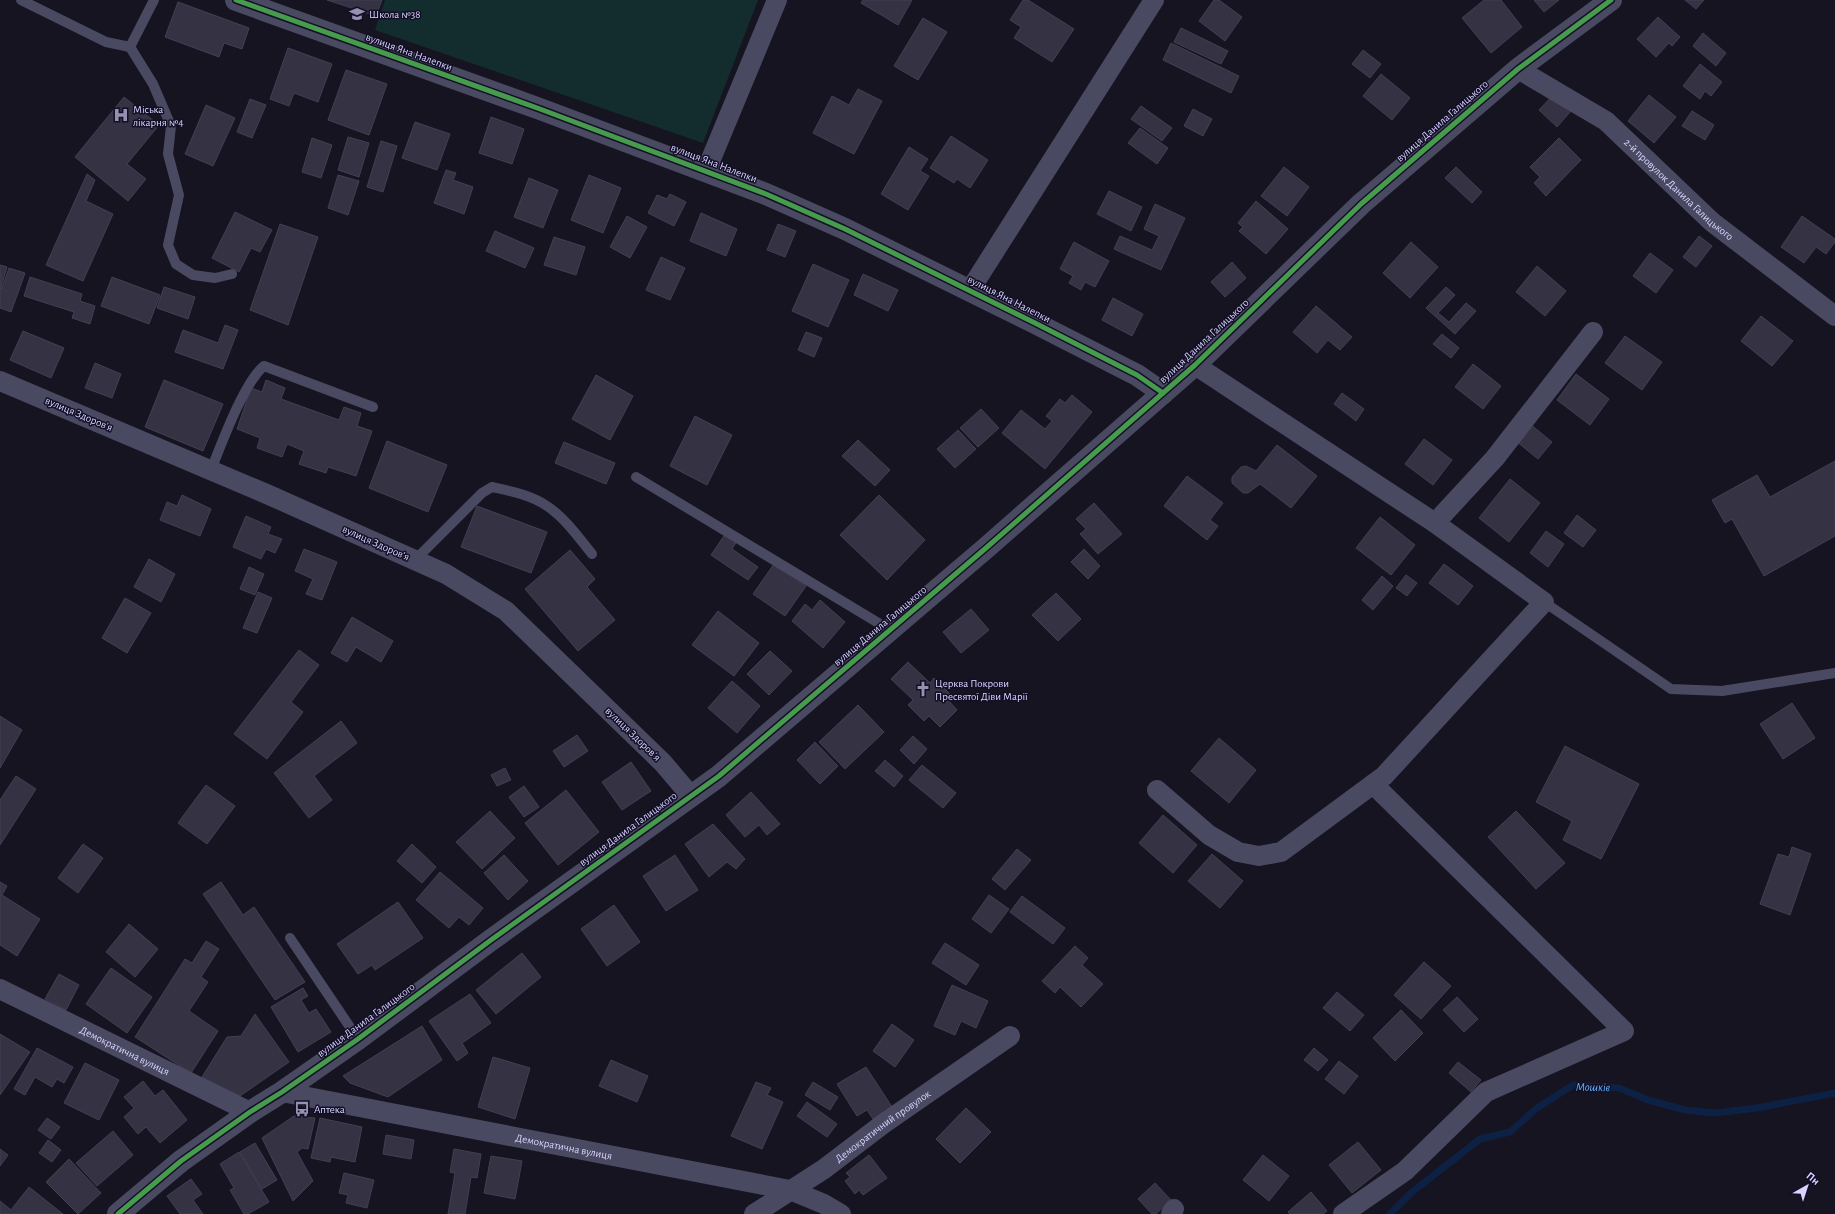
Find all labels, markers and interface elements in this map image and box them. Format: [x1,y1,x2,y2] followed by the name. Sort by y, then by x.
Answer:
[348,5,366,23] school or university icon: Школа №38
[369,9,421,20] place label: Школа №38
[364,31,454,73] street label: вулиця Яна Налепки
[1394,78,1490,164] street label: вулиця Данила Галицького
[133,104,184,128] place label: Міська лікарня №4
[112,106,130,124] hospital icon: Міська лікарня №4
[1622,136,1736,242] street label: 2-й провулок Данила Галицького
[669,142,759,184] street label: вулиця Яна Налепки
[966,273,1052,325] street label: вулиця Яна Налепки
[1157,297,1251,385] street label: вулиця Данила Галицького
[44,395,114,433] street label: вулиця Здоровʼя
[341,523,411,563] street label: вулиця Здоровʼя
[831,584,929,668] street label: вулиця Данила Галицького
[935,678,1028,702] place label: Церква Покрови Пресвятої Діви Марії
[914,680,932,698] church icon: Церква Покрови Пресвятої Діви Марії
[603,705,663,763] street label: вулиця Здоровʼя
[577,790,679,868] street label: вулиця Данила Галицького
[315,981,417,1059] street label: вулиця Данила Галицького
[78,1024,171,1077] street label: Демократична вулиця
[1576,1081,1611,1093] water label: Мошків
[833,1087,932,1164] street label: Демократичний провулок
[293,1100,311,1118] bus stop icon: Аптека
[314,1104,345,1115] place label: Аптека
[514,1132,613,1161] street label: Демократична вулиця
[1787,1166,1827,1206] north arrow
[1804,1170,1822,1187] text: Пн

